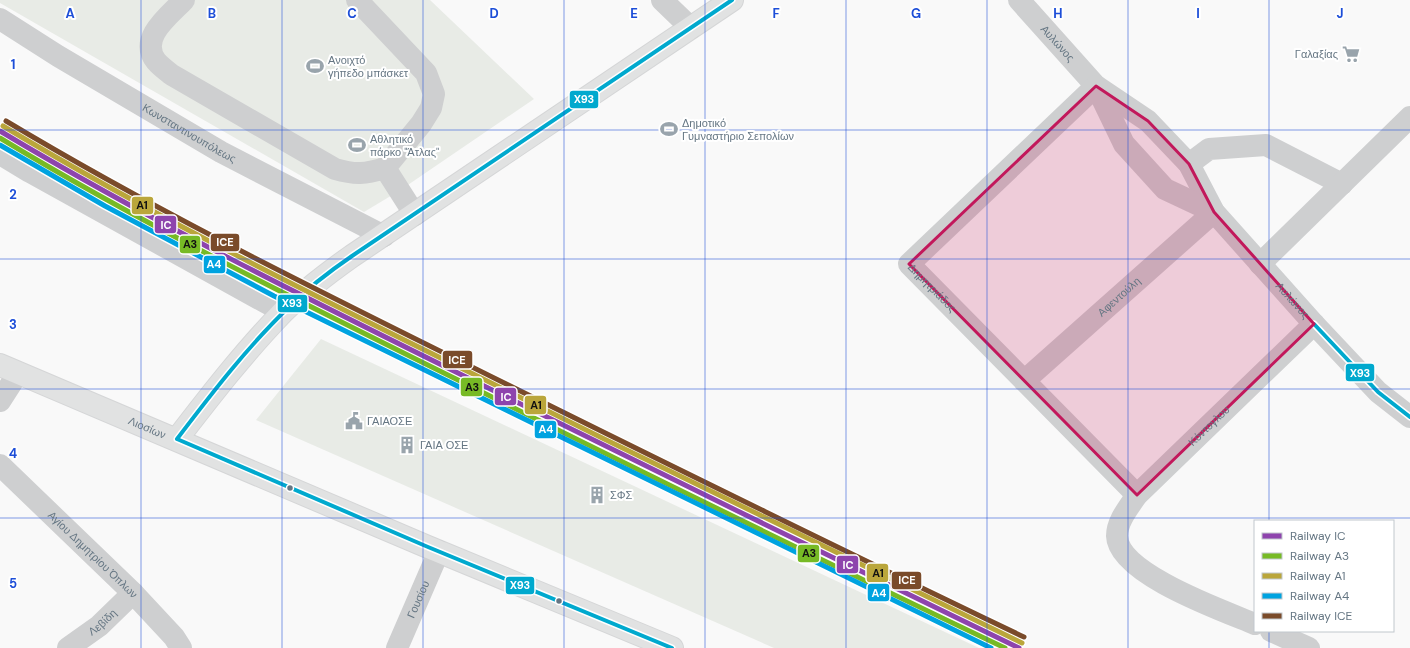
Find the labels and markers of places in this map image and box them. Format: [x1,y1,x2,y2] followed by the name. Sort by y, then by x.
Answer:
[1341,44,1361,64] supermarket icon: Γαλαξίας
[1295,47,1338,61] place label: Γαλαξίας
[328,53,409,80] place label: Ανοιχτό γήπεδο μπάσκετ
[305,56,325,76] sports icon: Ανοιχτό γήπεδο μπάσκετ
[682,116,795,143] place label: Δημοτικό Γυμναστήριο Σεπολίων
[659,119,679,139] sports icon: Δημοτικό Γυμναστήριο Σεπολίων
[370,132,439,159] place label: Αθλητικό πάρκο "Άτλας"
[347,135,367,155] sports icon: Αθλητικό πάρκο "Άτλας"
[344,411,364,431] public building icon: ΓΑΙΑΟΣΕ
[367,414,412,428] place label: ΓΑΙΑΟΣΕ
[397,435,417,455] building icon: ΓΑΙΑ ΟΣΕ
[420,438,468,452] place label: ΓΑΙΑ ΟΣΕ
[285,483,295,493] unlabelled marker
[587,485,607,505] building icon: ΣΦΣ
[610,488,633,502] place label: ΣΦΣ
[554,596,564,606] unlabelled marker

